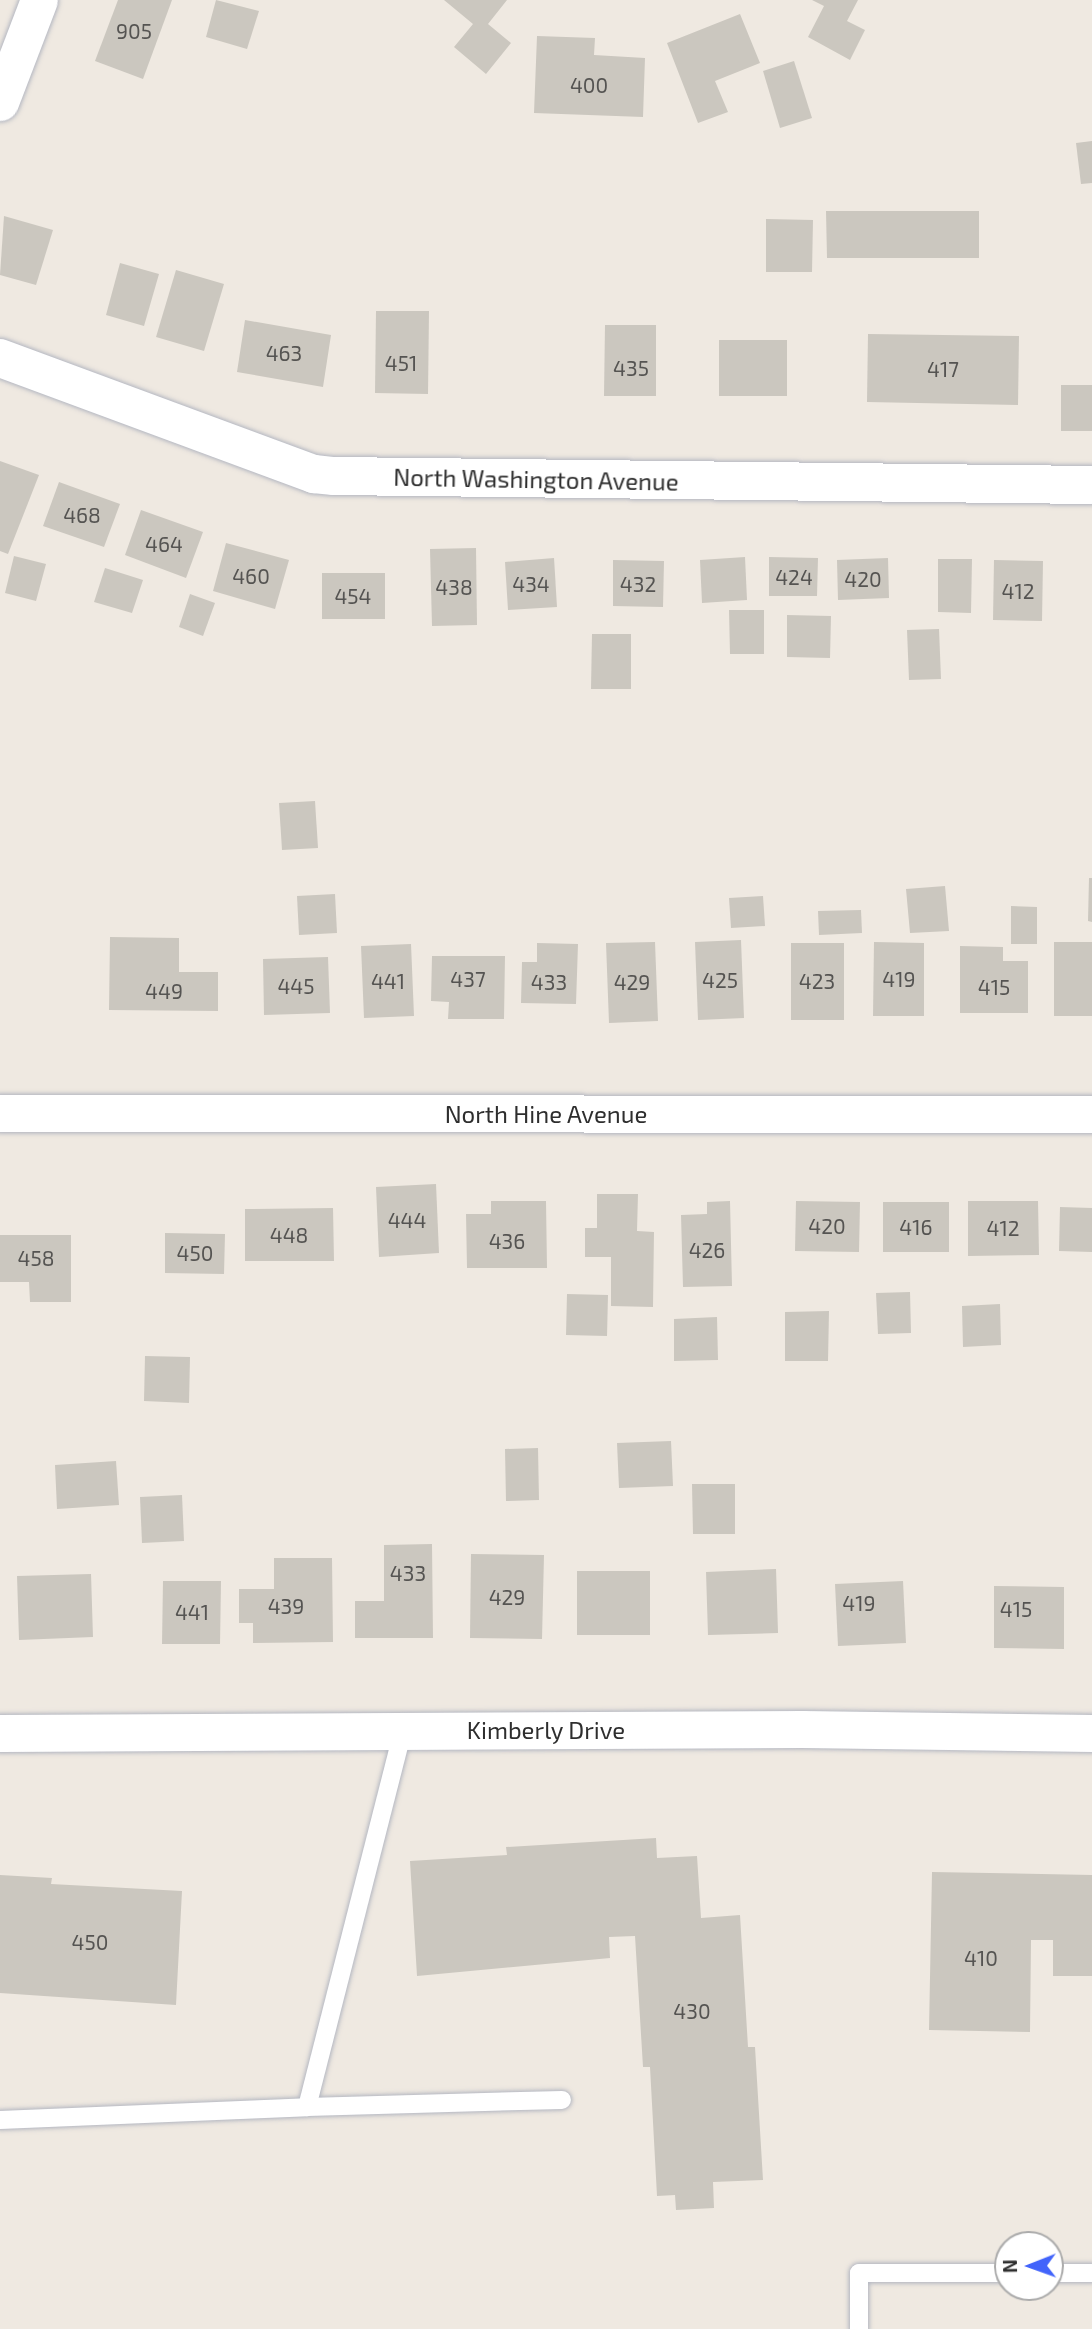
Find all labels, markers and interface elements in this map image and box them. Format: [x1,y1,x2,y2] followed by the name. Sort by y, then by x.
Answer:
[116,18,152,44] house number: 905
[570,72,608,98] house number: 400
[266,340,302,366] house number: 463
[385,350,417,376] house number: 451
[613,355,649,381] house number: 435
[927,356,959,382] house number: 417
[393,462,679,496] street label: North Washington Avenue
[63,502,101,528] house number: 468
[145,531,183,557] house number: 464
[232,563,270,589] house number: 460
[775,564,813,590] house number: 424
[844,566,882,592] house number: 420
[512,571,550,597] house number: 434
[620,571,656,597] house number: 432
[435,574,473,600] house number: 438
[1001,578,1035,604] house number: 412
[334,583,372,609] house number: 454
[450,966,486,992] house number: 437
[882,966,916,992] house number: 419
[702,967,738,993] house number: 425
[371,968,405,994] house number: 441
[799,968,835,994] house number: 423
[531,969,567,995] house number: 433
[614,969,650,995] house number: 429
[277,973,315,999] house number: 445
[978,974,1010,1000] house number: 415
[145,978,183,1004] house number: 449
[444,1100,648,1128] street label: North Hine Avenue
[388,1207,426,1233] house number: 444
[808,1213,846,1239] house number: 420
[899,1214,933,1240] house number: 416
[986,1215,1020,1241] house number: 412
[270,1222,308,1248] house number: 448
[489,1228,525,1254] house number: 436
[689,1237,725,1263] house number: 426
[177,1240,213,1266] house number: 450
[18,1245,54,1271] house number: 458
[390,1560,426,1586] house number: 433
[489,1584,525,1610] house number: 429
[842,1590,876,1616] house number: 419
[268,1593,304,1619] house number: 439
[1000,1596,1032,1622] house number: 415
[175,1599,209,1625] house number: 441
[467,1716,625,1744] street label: Kimberly Drive
[72,1929,108,1955] house number: 450
[964,1945,998,1971] house number: 410
[673,1998,711,2024] house number: 430
[994,2231,1064,2301] north arrow
[998,2259,1021,2273] text: N

